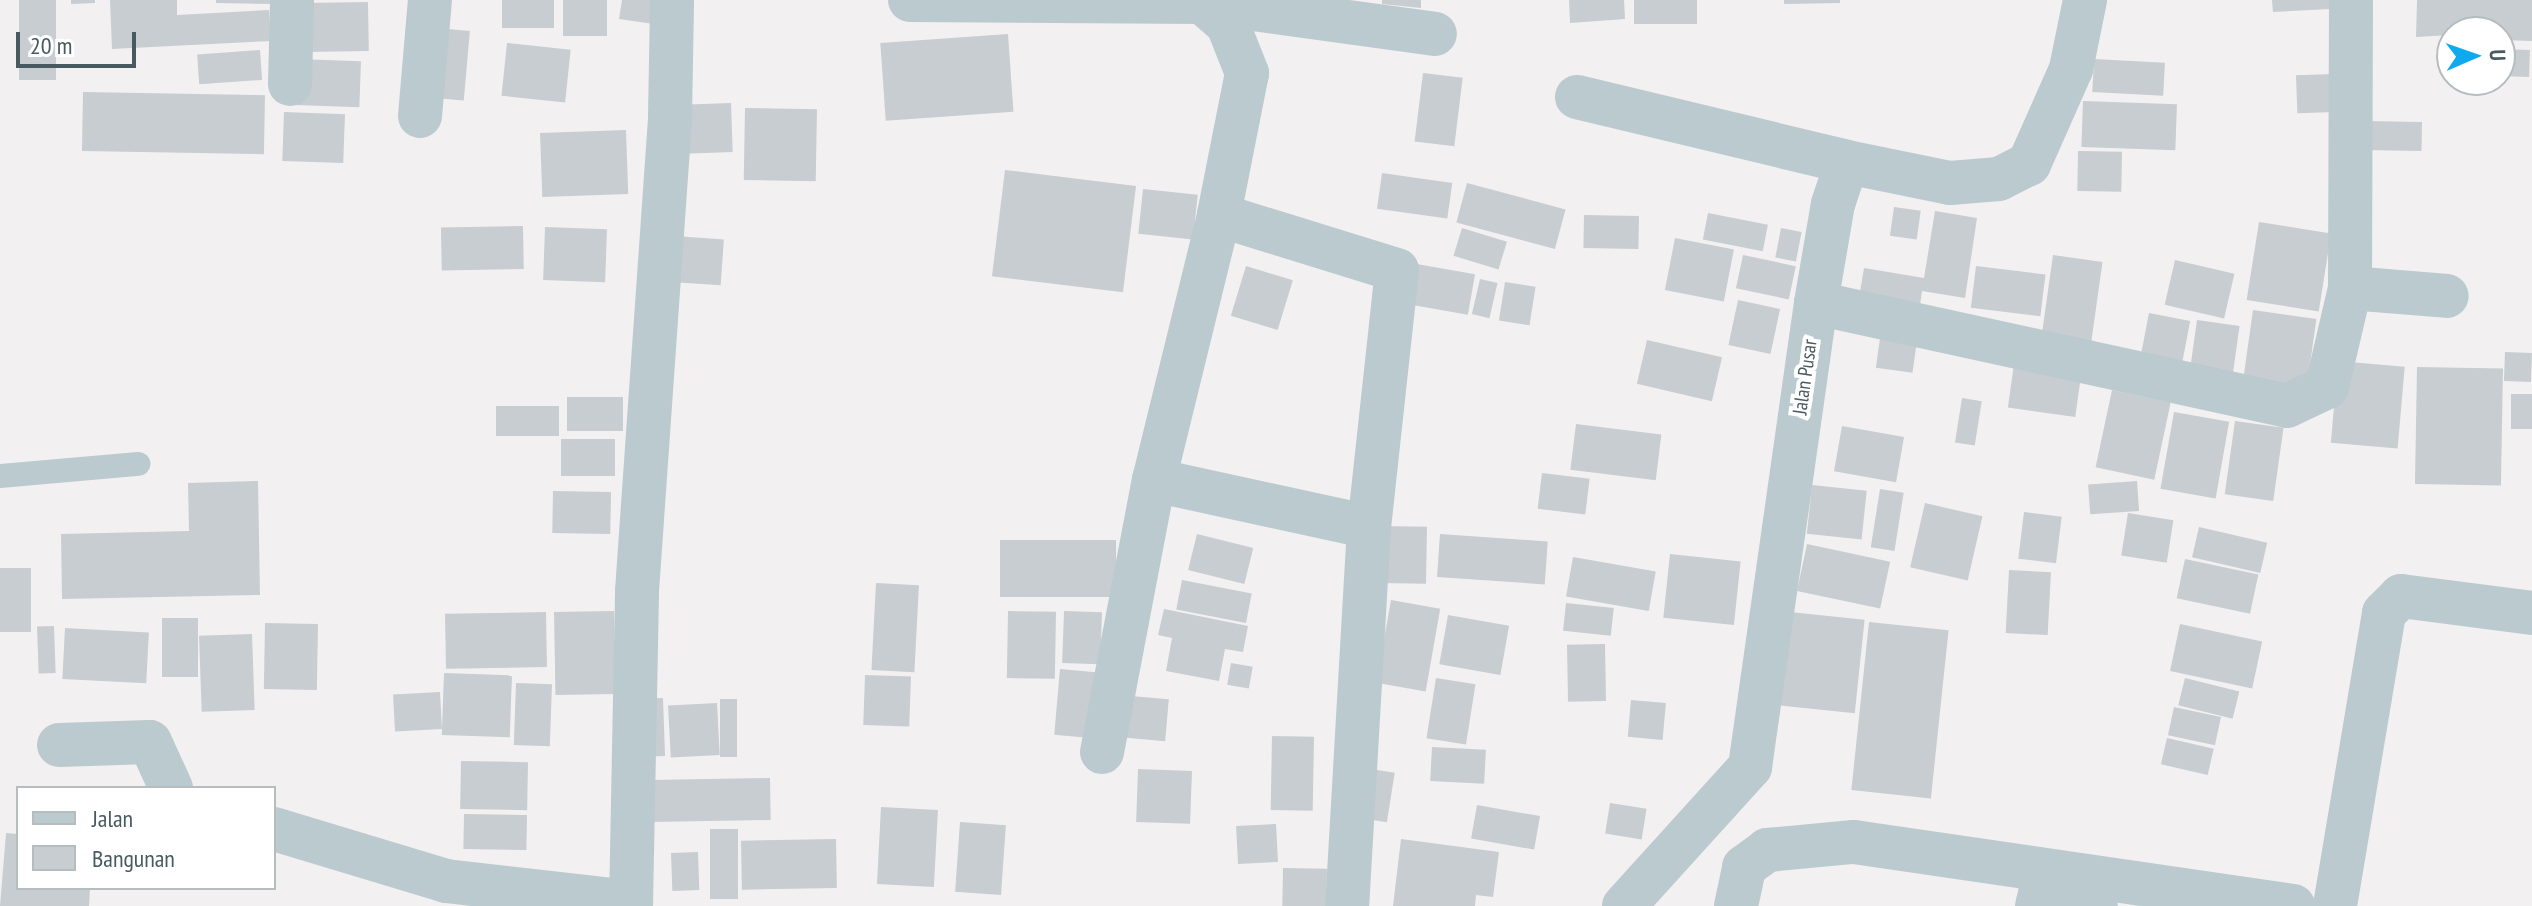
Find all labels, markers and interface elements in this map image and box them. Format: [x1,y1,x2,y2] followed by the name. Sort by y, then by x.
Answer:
[20,16,140,66] scale bar
[2436,16,2516,96] north arrow
[30,30,72,61] text: 20 m
[2484,49,2512,61] text: U
[1788,338,1822,416] street label: Jalan Pusar
[16,786,276,890] legend
[92,803,133,834] text: Jalan
[92,843,175,874] text: Bangunan

